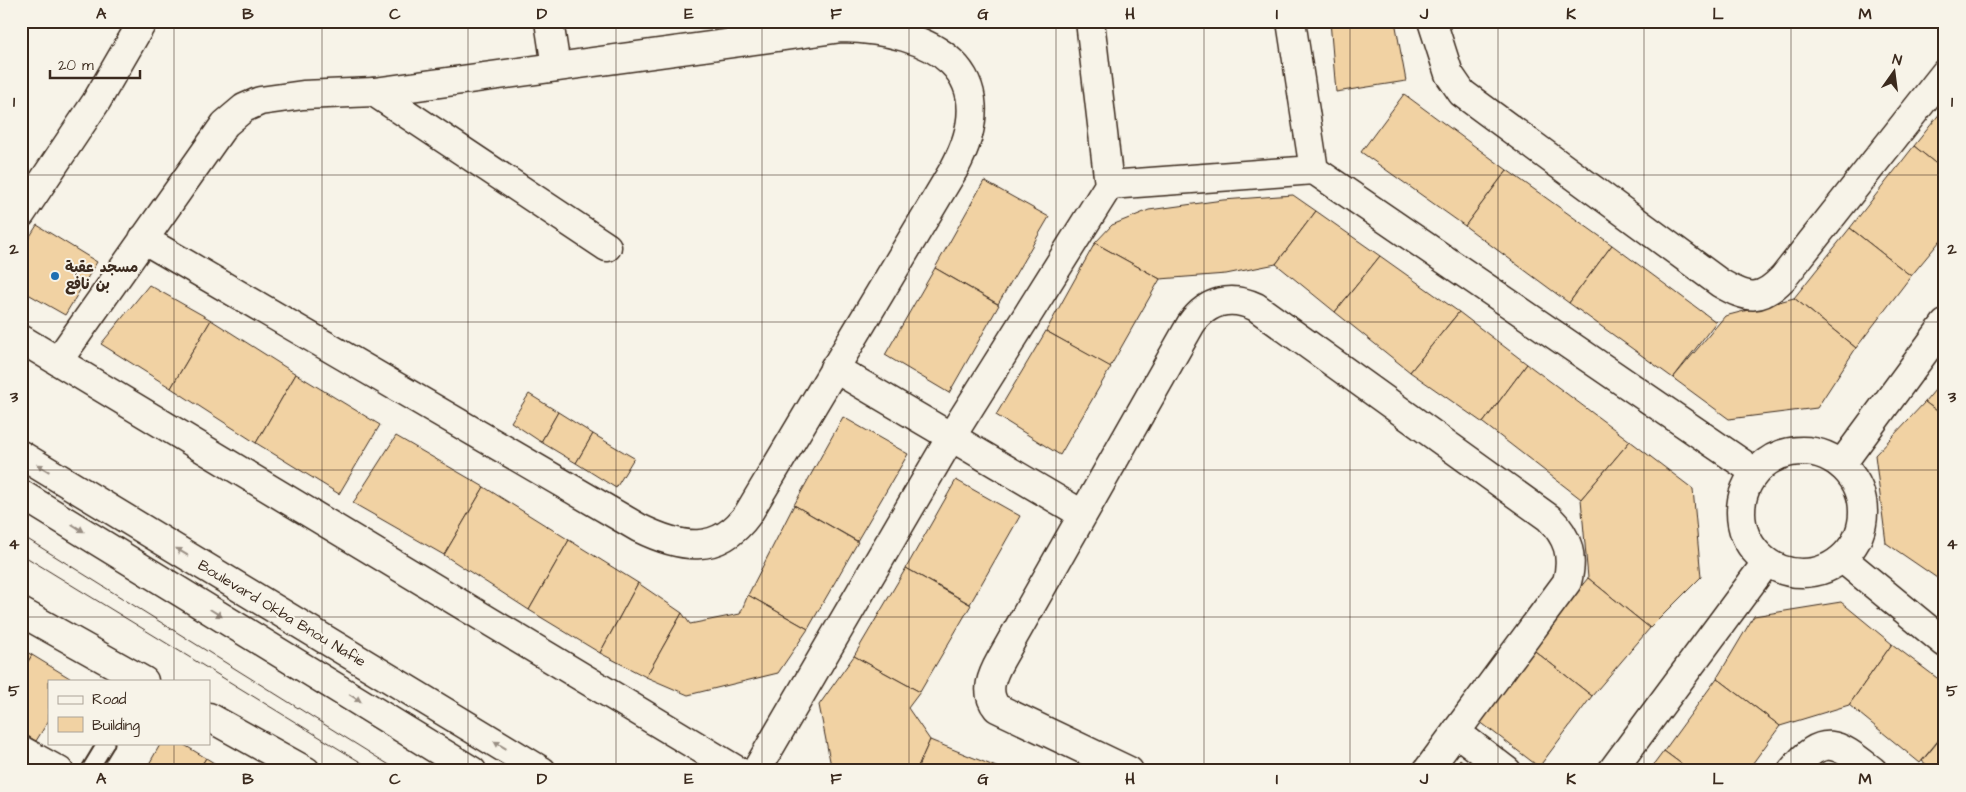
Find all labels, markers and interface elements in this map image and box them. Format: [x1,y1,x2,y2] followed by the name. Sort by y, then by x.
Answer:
[96,3,107,25] text: A
[242,3,254,25] text: B
[389,3,401,25] text: C
[537,3,548,25] text: D
[684,3,694,25] text: E
[830,3,842,25] text: F
[977,3,989,25] text: G
[1125,3,1135,25] text: H
[1276,3,1278,25] text: I
[1419,3,1429,25] text: J
[1566,3,1576,25] text: K
[1712,3,1724,25] text: L
[1858,3,1872,25] text: M
[50,48,140,80] scale bar
[1868,48,1918,98] north arrow
[1890,50,1904,71] text: N
[58,55,94,76] text: 20 m
[13,91,16,113] text: 1
[1951,91,1954,113] text: 1
[8,238,19,260] text: 2
[1946,238,1957,260] text: 2
[65,257,138,295] place label: مسجد عقبة بن نافع
[49,270,61,282] marker: مسجد عقبة بن نافع
[9,386,19,408] text: 3
[1947,386,1957,408] text: 3
[36,464,49,473] one-way arrow
[71,524,84,533] one-way arrow
[9,533,20,555] text: 4
[1947,533,1958,555] text: 4
[175,548,188,557] one-way arrow
[194,555,370,672] street label: Boulevard Okba Bnou Nafie
[210,609,223,618] one-way arrow
[8,680,20,702] text: 5
[48,680,210,744] legend
[1946,680,1958,702] text: 5
[92,689,127,710] text: Road
[348,694,361,703] one-way arrow
[92,715,140,737] text: Building
[494,741,507,750] one-way arrow
[96,768,107,790] text: A
[242,768,254,790] text: B
[389,768,401,790] text: C
[537,768,548,790] text: D
[684,768,694,790] text: E
[830,768,842,790] text: F
[977,768,989,790] text: G
[1125,768,1135,790] text: H
[1276,768,1278,790] text: I
[1419,768,1429,790] text: J
[1566,768,1576,790] text: K
[1712,768,1724,790] text: L
[1858,768,1872,790] text: M

